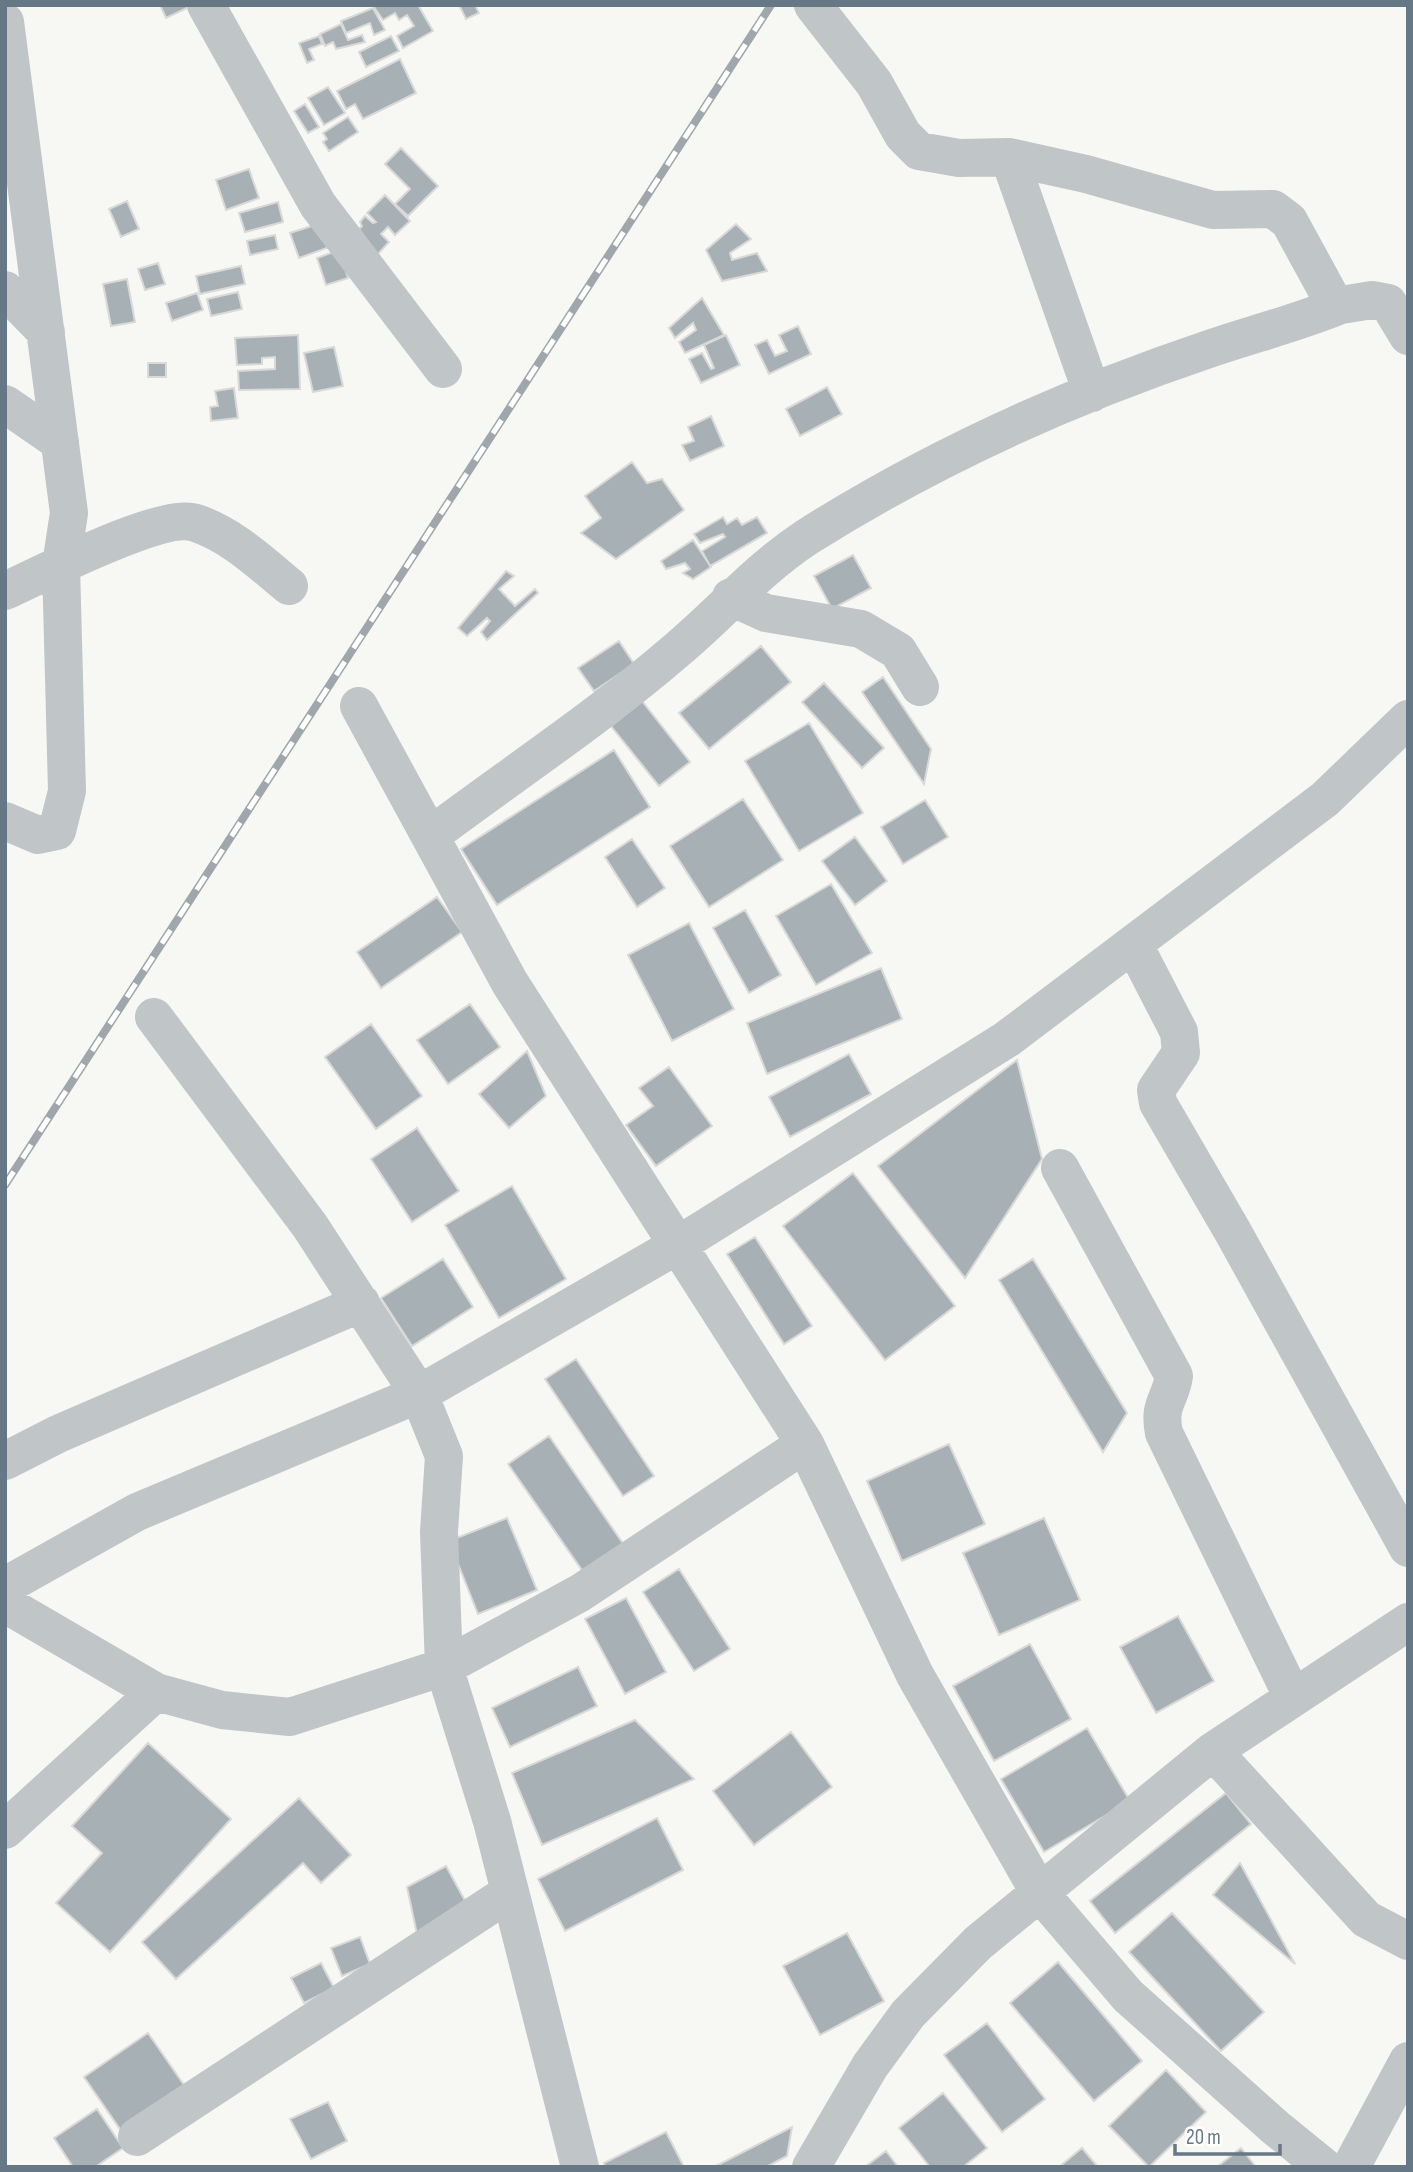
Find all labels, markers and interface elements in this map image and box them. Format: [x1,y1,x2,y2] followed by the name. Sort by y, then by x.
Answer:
[1175,2112,1280,2156] scale bar
[1186,2125,1221,2150] text: 20 m

